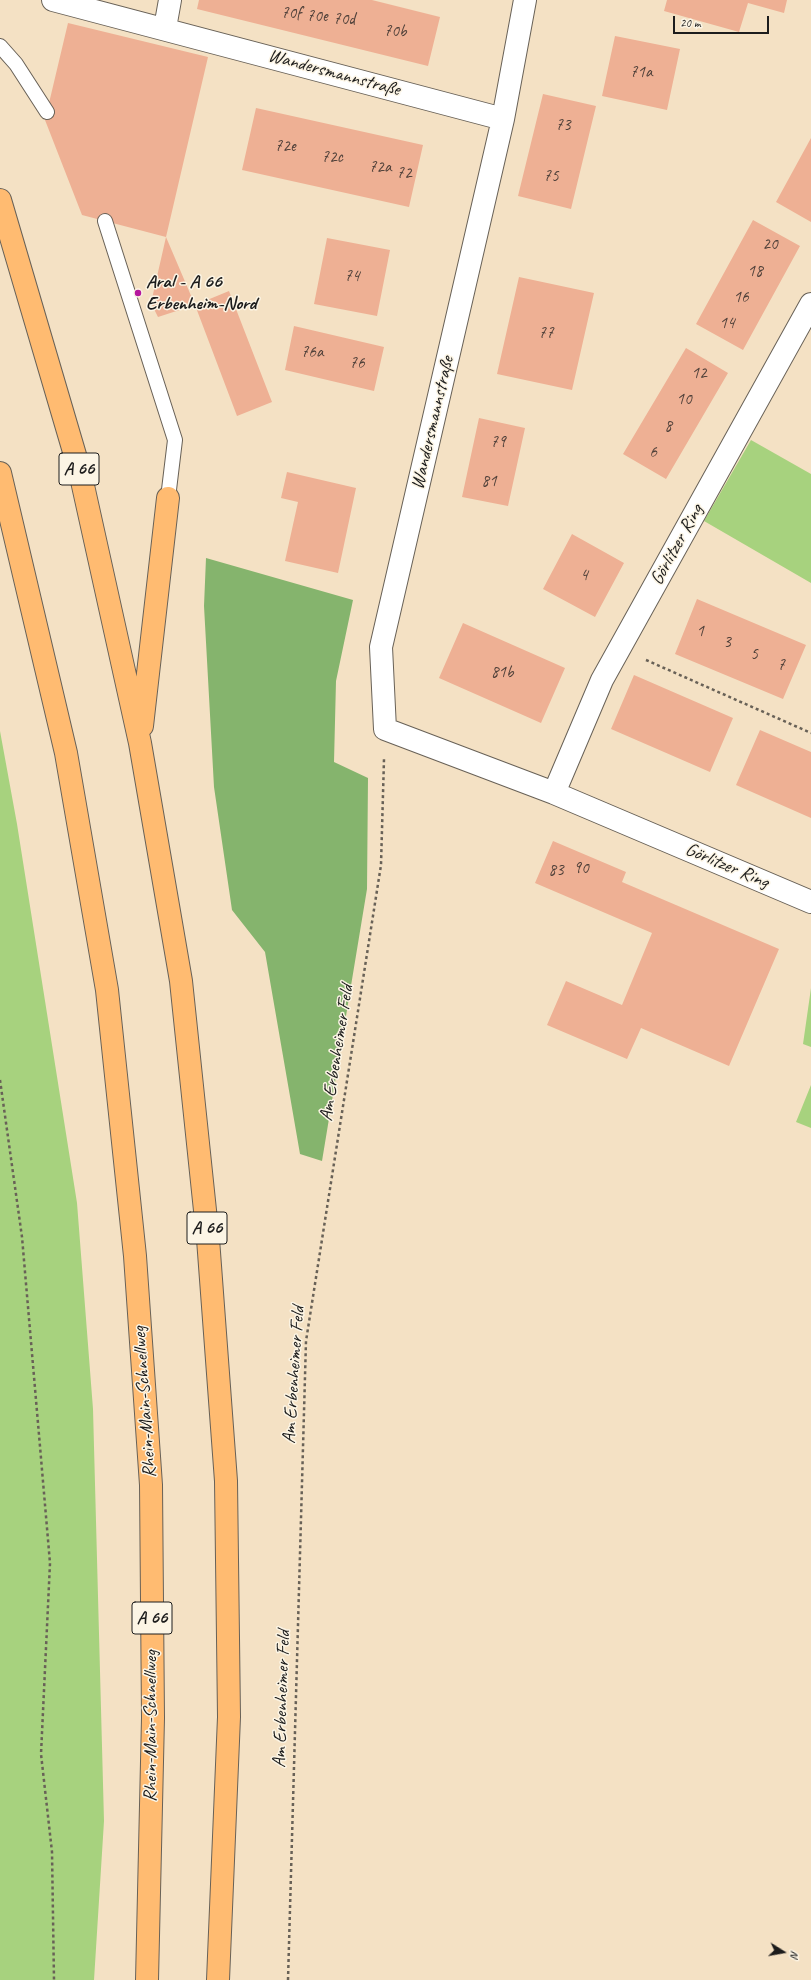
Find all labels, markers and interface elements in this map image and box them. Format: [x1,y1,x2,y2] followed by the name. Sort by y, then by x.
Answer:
[281,4,301,24] house number: 70f
[307,7,327,27] house number: 70e
[675,8,771,34] scale bar
[333,10,355,30] house number: 70d
[680,15,700,31] text: 20 m
[384,22,406,42] house number: 70b
[266,44,402,102] street label: Wandersmannstraße
[630,63,652,83] house number: 71a
[555,116,571,136] house number: 73
[275,137,295,157] house number: 72e
[321,148,343,168] house number: 72c
[369,158,391,178] house number: 72a
[396,164,412,184] house number: 72
[543,167,559,187] house number: 75
[762,235,778,255] house number: 20
[747,262,763,282] house number: 18
[344,267,360,287] house number: 74
[146,271,256,315] place label: Aral - A 66 Erbenheim-Nord
[133,288,143,298] marker: Aral - A 66 Erbenheim-Nord
[733,288,749,308] house number: 16
[719,314,735,334] house number: 14
[538,324,554,344] house number: 77
[301,343,323,363] house number: 76a
[349,354,365,374] house number: 76
[407,354,459,492] street label: Wandersmannstraße
[691,364,707,384] house number: 12
[676,390,692,410] house number: 10
[664,417,672,437] house number: 8
[490,433,506,453] house number: 79
[649,443,657,463] house number: 6
[59,453,99,485] road number: A 66
[481,472,497,492] house number: 81
[646,501,708,589] street label: Görlitzer Ring
[580,566,588,586] house number: 4
[696,622,704,642] house number: 1
[723,633,731,653] house number: 3
[750,645,758,665] house number: 5
[777,656,785,676] house number: 7
[491,663,513,683] house number: 81b
[682,838,772,894] street label: Görlitzer Ring
[573,859,589,879] house number: 90
[548,861,564,881] house number: 83
[315,983,359,1123] street label: Am Erbenheimer Feld
[187,1212,227,1244] road number: A 66
[278,1305,310,1445] street label: Am Erbenheimer Feld
[128,1325,162,1479] street label: Rhein-Main-Schnellweg
[132,1602,172,1634] road number: A 66
[268,1630,296,1768] street label: Am Erbenheimer Feld
[140,1650,162,1802] street label: Rhein-Main-Schnellweg
[763,1932,803,1972] north arrow
[787,1950,802,1959] text: N

